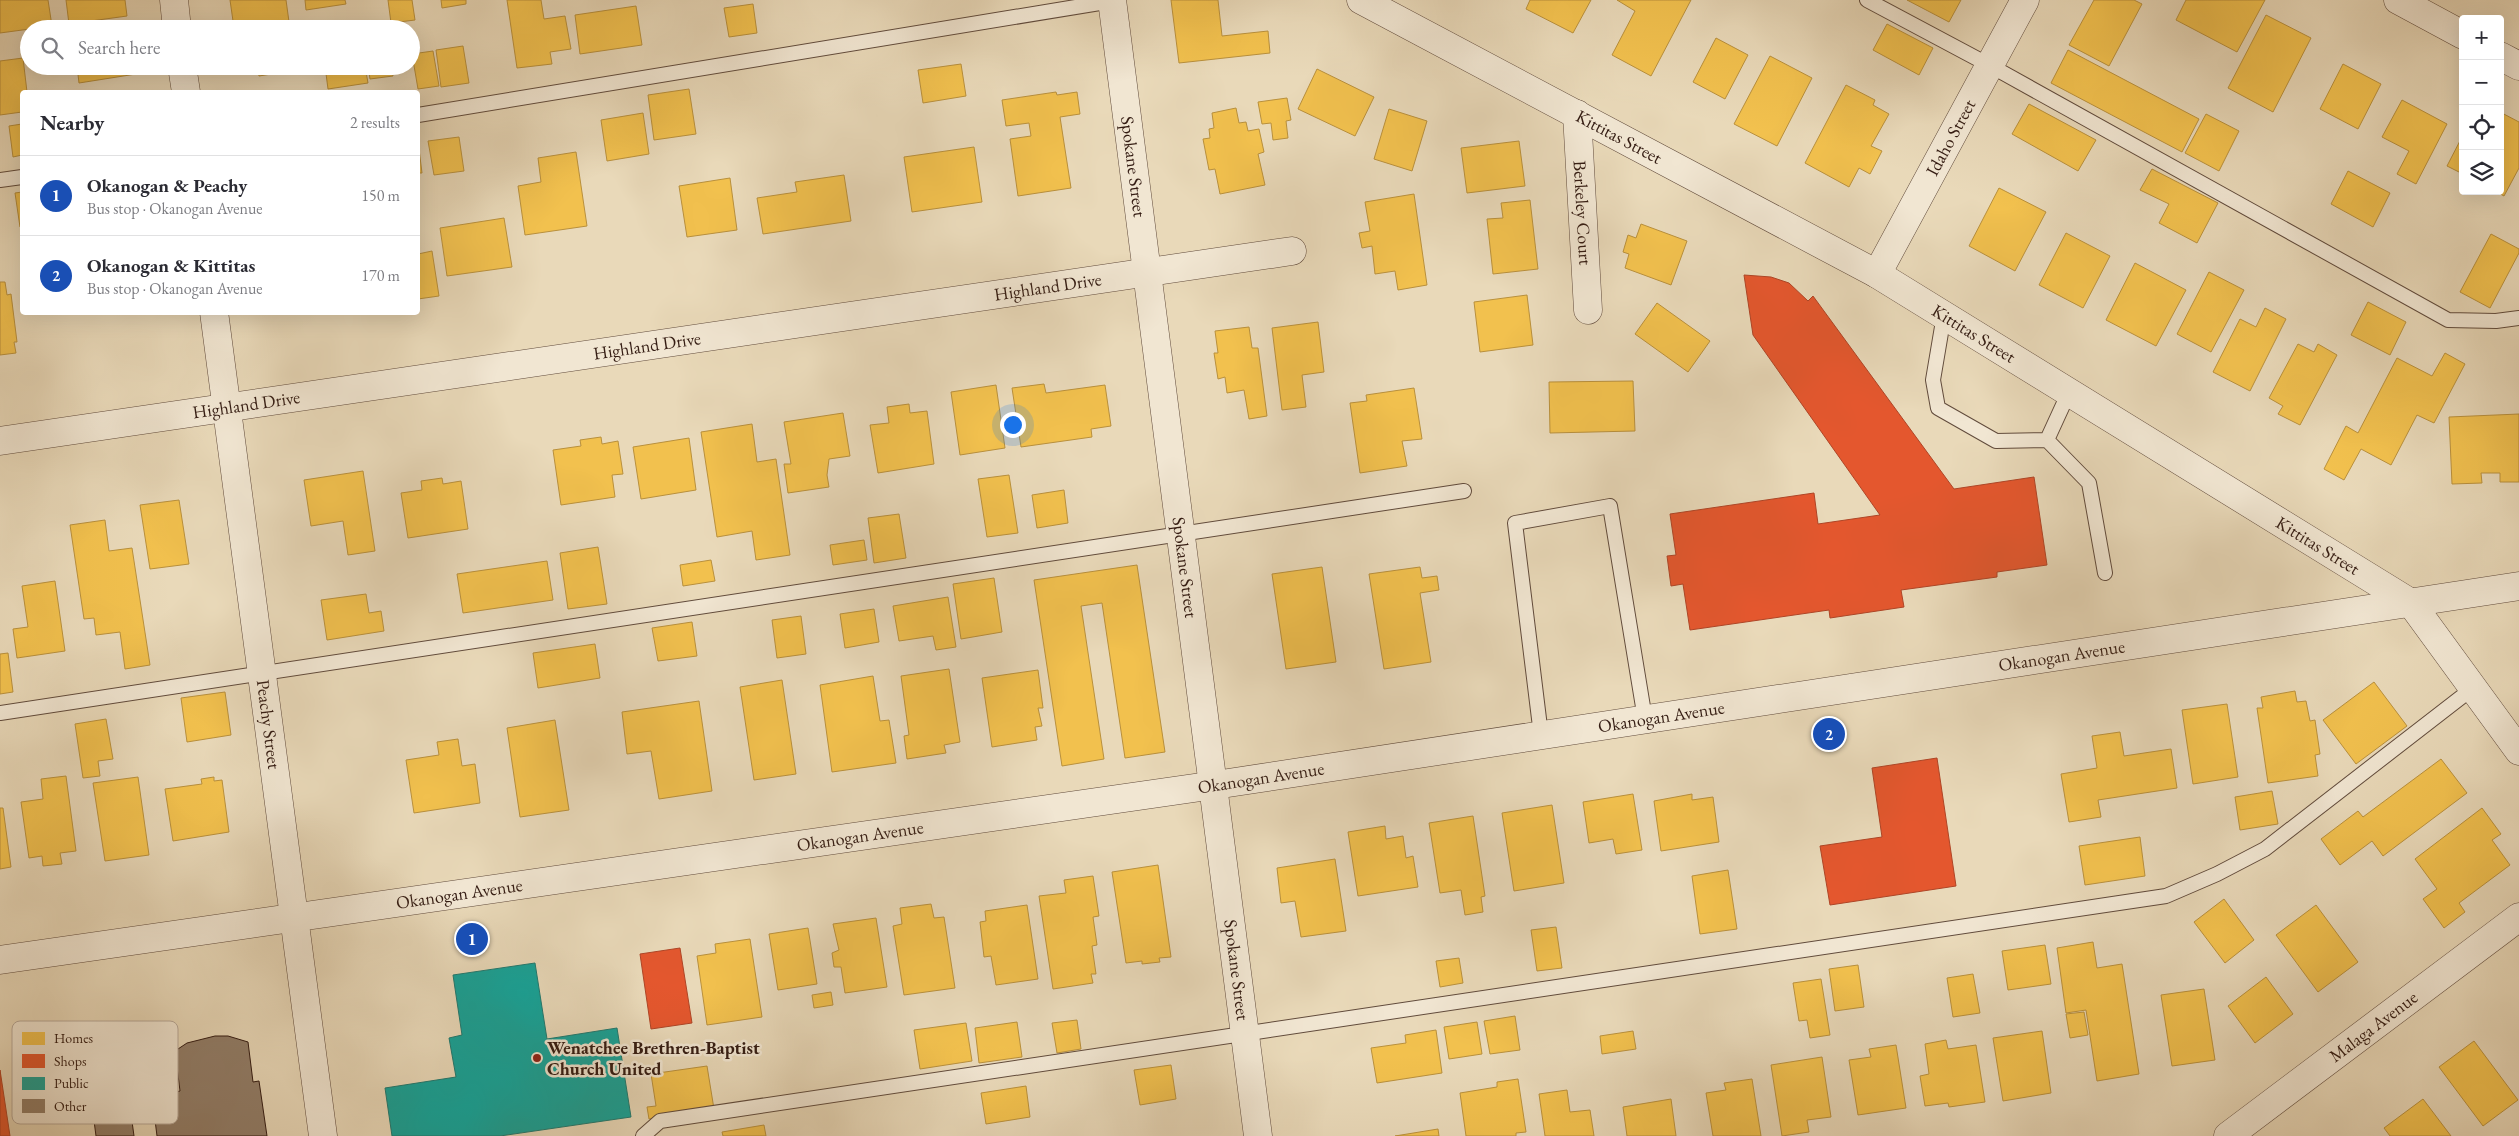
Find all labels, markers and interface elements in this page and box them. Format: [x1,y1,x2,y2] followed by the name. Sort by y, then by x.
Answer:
[2459,15,2504,195] map controls
[2459,15,2504,60] button: +
[20,20,420,75] search box
[38,34,66,62] icon: search
[78,35,160,60] text: Search here
[2459,60,2504,105] button: −
[1920,95,1980,180] street label: Idaho Street
[1572,104,1666,169] street label: Kittitas Street
[2459,105,2504,150] button: locate
[40,109,104,136] text: Nearby
[350,112,400,133] text: 2 results
[1116,115,1152,219] street label: Spokane Street
[2459,150,2504,195] button: layers
[1569,160,1597,266] street label: Berkeley Court
[87,173,247,198] text: Okanogan & Peachy
[52,185,60,206] text: 1
[361,185,400,206] text: 150 m
[87,198,263,219] text: Bus stop · Okanogan Avenue
[87,253,255,278] text: Okanogan & Kittitas
[52,265,60,286] text: 2
[361,265,400,286] text: 170 m
[992,267,1103,306] street label: Highland Drive
[87,278,263,299] text: Bus stop · Okanogan Avenue
[1928,299,2021,368] street label: Kittitas Street
[592,326,702,365] street label: Highland Drive
[191,385,302,424] street label: Highland Drive
[1000,412,1026,438] your location
[2272,511,2365,580] street label: Kittitas Street
[1168,515,1203,620] street label: Spokane Street
[1997,634,2126,676] street label: Okanogan Avenue
[252,678,286,771] street label: Peachy Street
[1596,695,1726,737] street label: Okanogan Avenue
[1813,715,1845,753] pin: 2
[1196,756,1326,798] street label: Okanogan Avenue
[795,815,925,856] street label: Okanogan Avenue
[394,873,524,914] street label: Okanogan Avenue
[1219,918,1255,1022] street label: Spokane Street
[456,920,488,958] pin: 1
[2324,985,2422,1067] street label: Malaga Avenue
[12,1021,178,1124] legend
[54,1029,94,1047] text: Homes
[547,1036,760,1080] place label: Wenatchee Brethren-Baptist Church United
[54,1052,87,1070] text: Shops
[531,1052,543,1064] marker: Wenatchee Brethren-Baptist Church United
[54,1074,89,1092] text: Public
[54,1097,87,1115] text: Other

